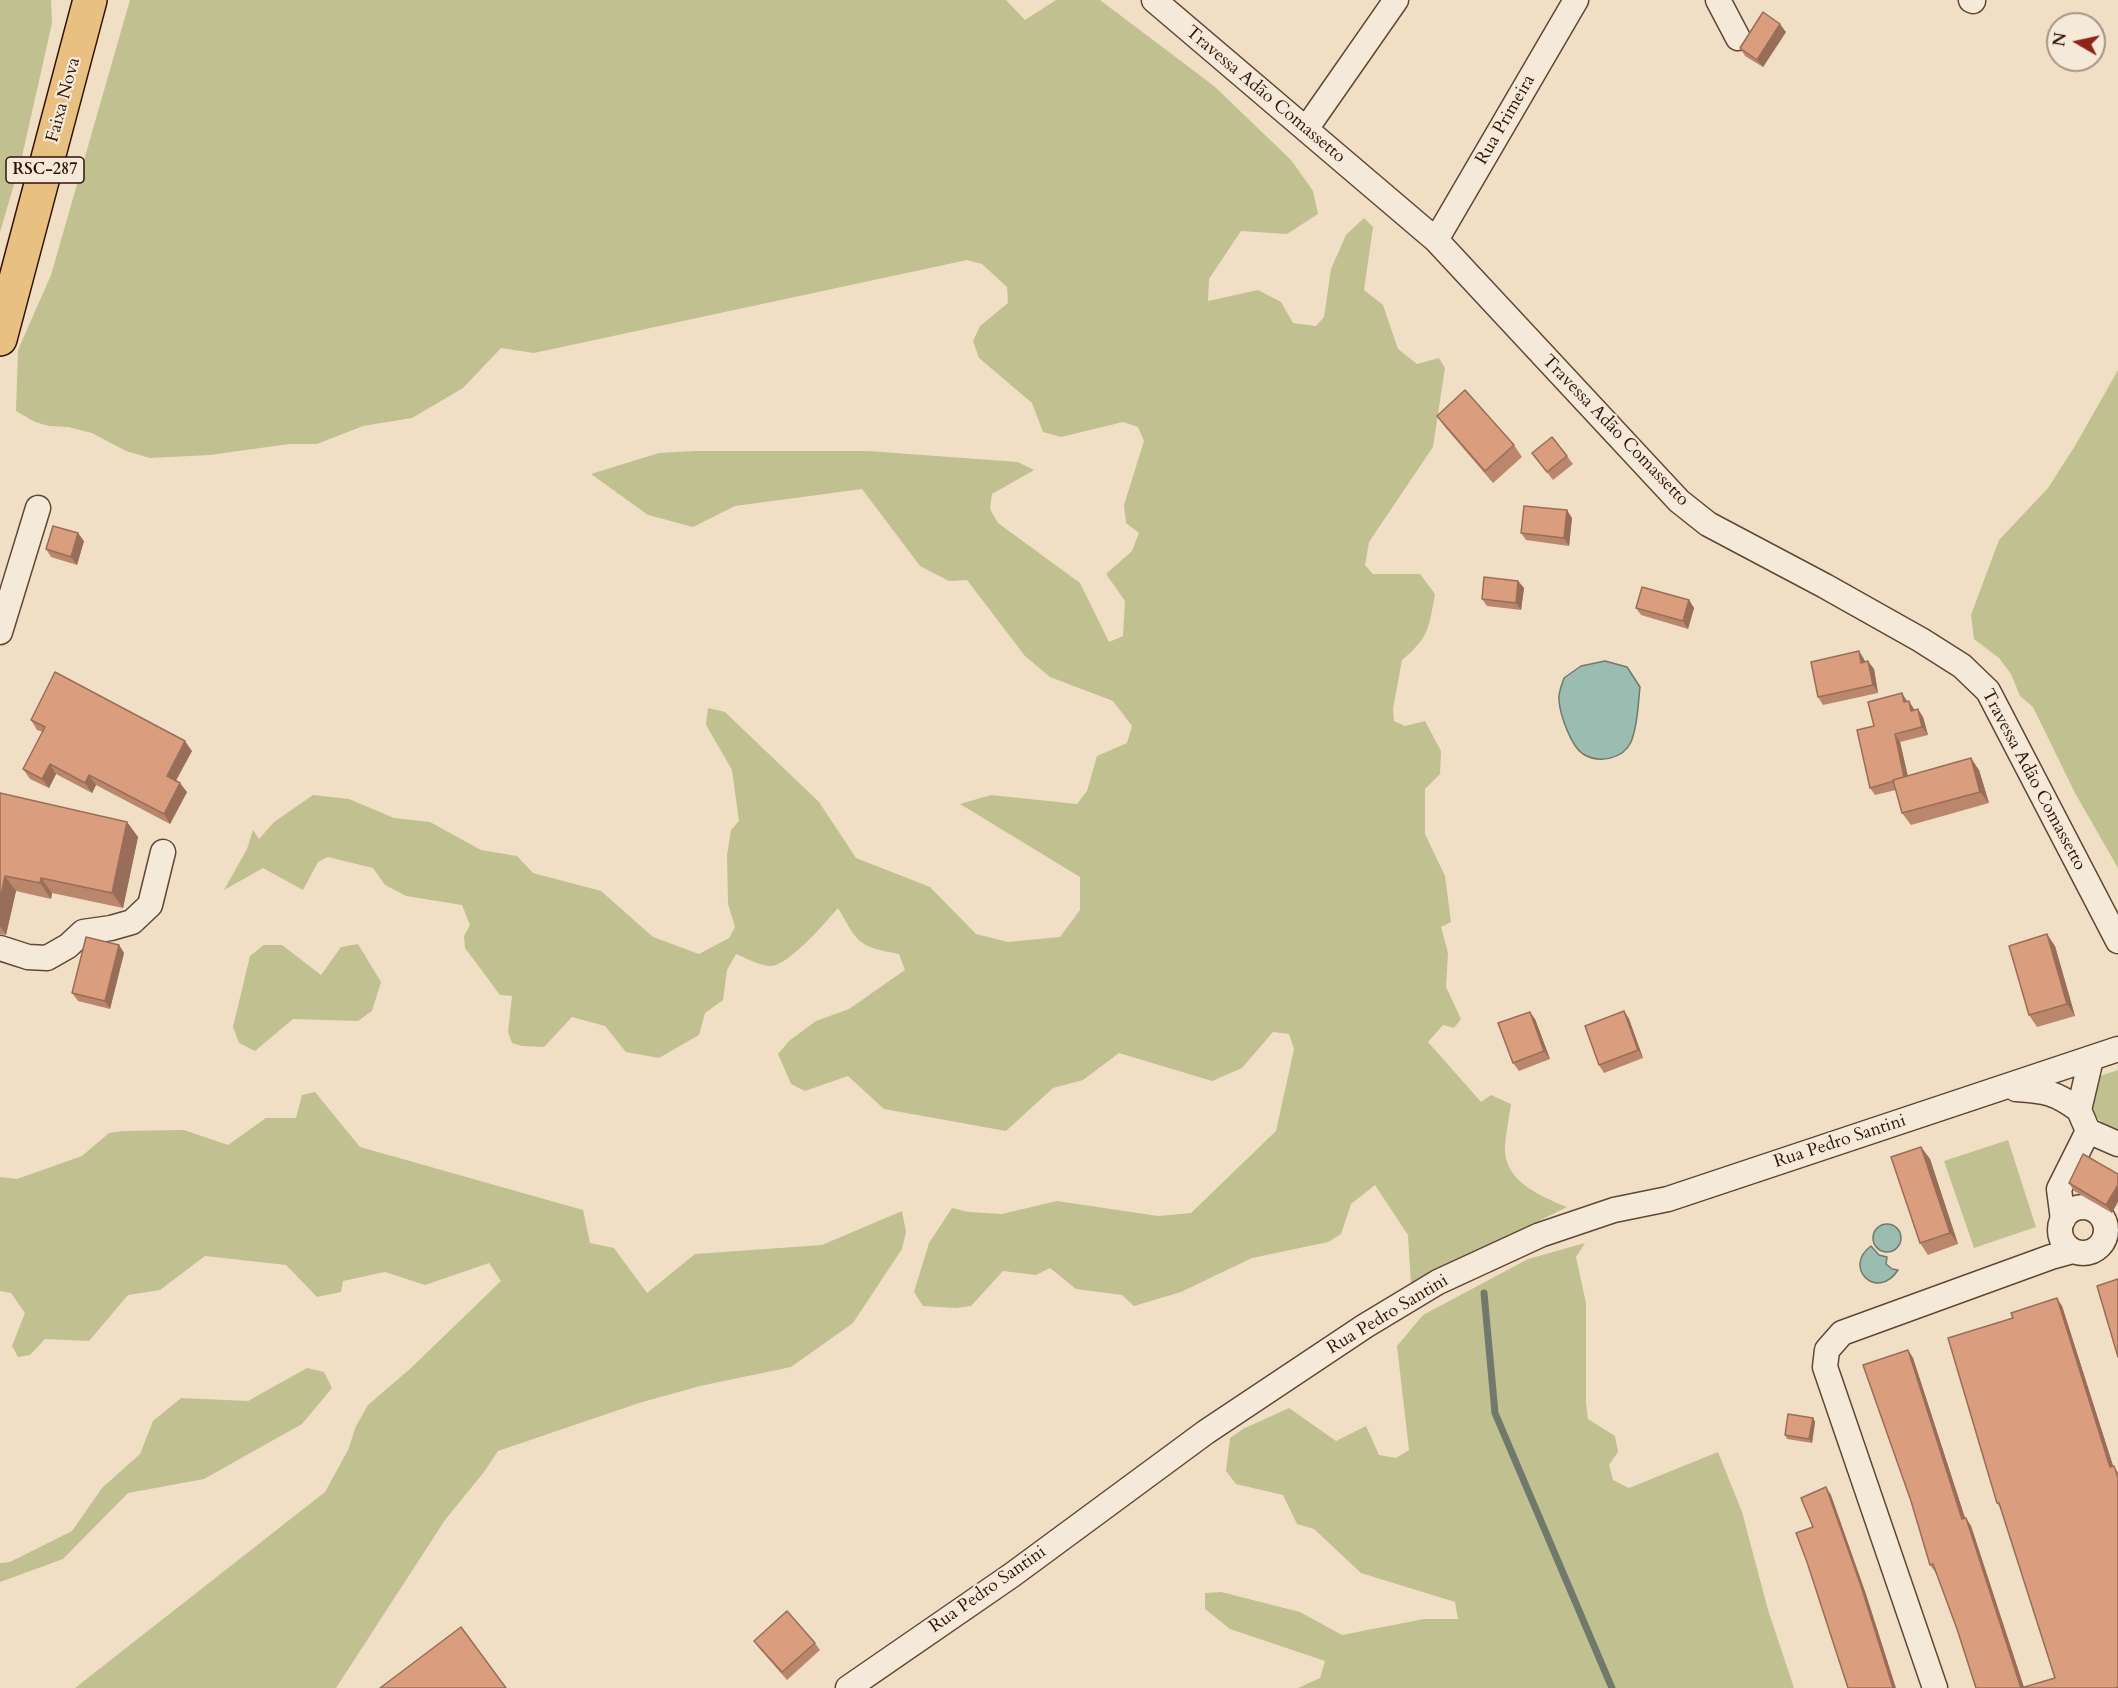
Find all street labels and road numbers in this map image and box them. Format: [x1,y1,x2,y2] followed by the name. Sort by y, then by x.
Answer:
[1181,22,1349,168] street label: Travessa Adão Comassetto
[42,55,86,145] street label: Faixa Nova
[1472,71,1540,169] street label: Rua Primeira
[6,157,84,183] road number: RSC-287
[1537,351,1693,511] street label: Travessa Adão Comassetto
[1976,686,2090,874] street label: Travessa Adão Comassetto
[1771,1110,1909,1174] street label: Rua Pedro Santini
[1323,1270,1453,1360] street label: Rua Pedro Santini
[925,1542,1051,1638] street label: Rua Pedro Santini

